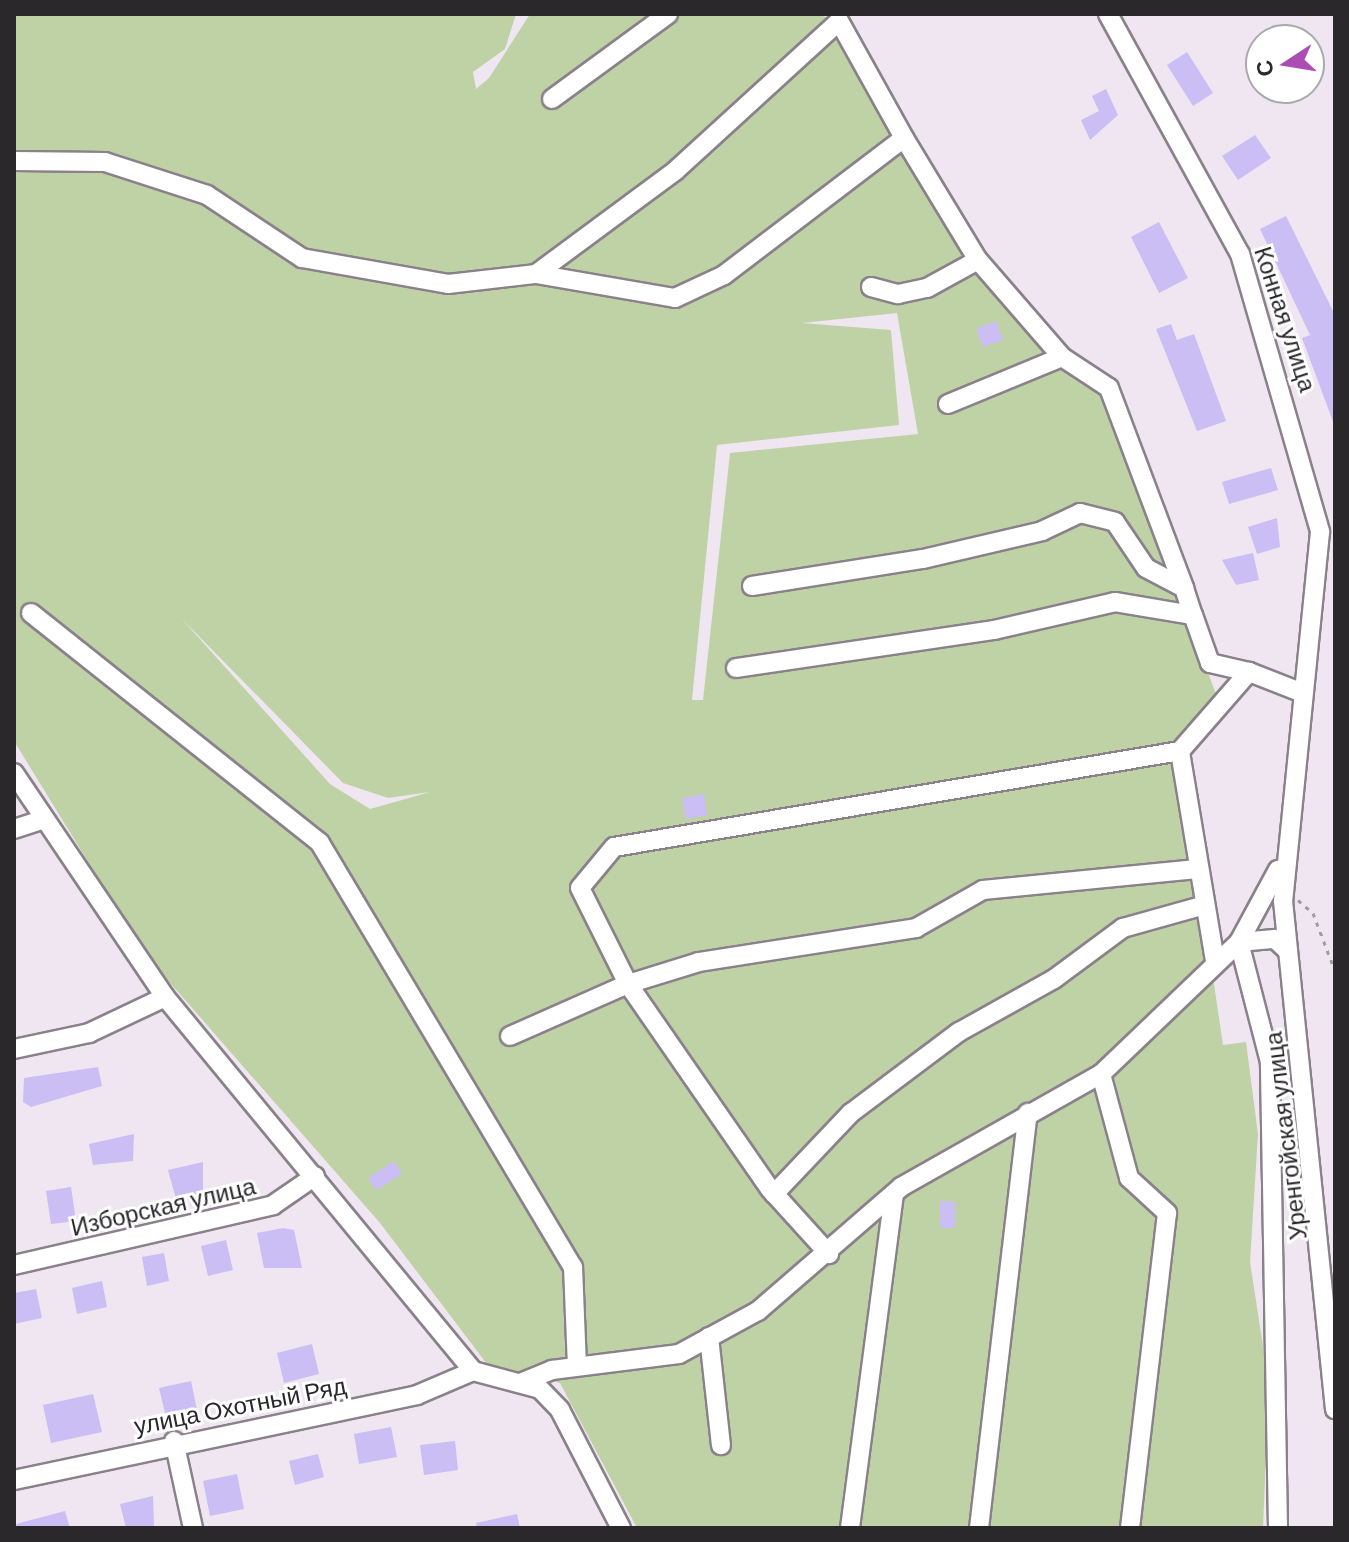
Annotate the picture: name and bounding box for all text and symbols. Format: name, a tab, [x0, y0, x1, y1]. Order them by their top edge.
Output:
north arrow	[1245, 24, 1325, 104]
text: С	[1249, 58, 1278, 79]
street label: Конная улица	[1249, 243, 1323, 395]
street label: Уренгойская улица	[1258, 1030, 1312, 1242]
street label: Изборская улица	[68, 1171, 258, 1241]
street label: улица Охотный Ряд	[131, 1370, 349, 1440]

